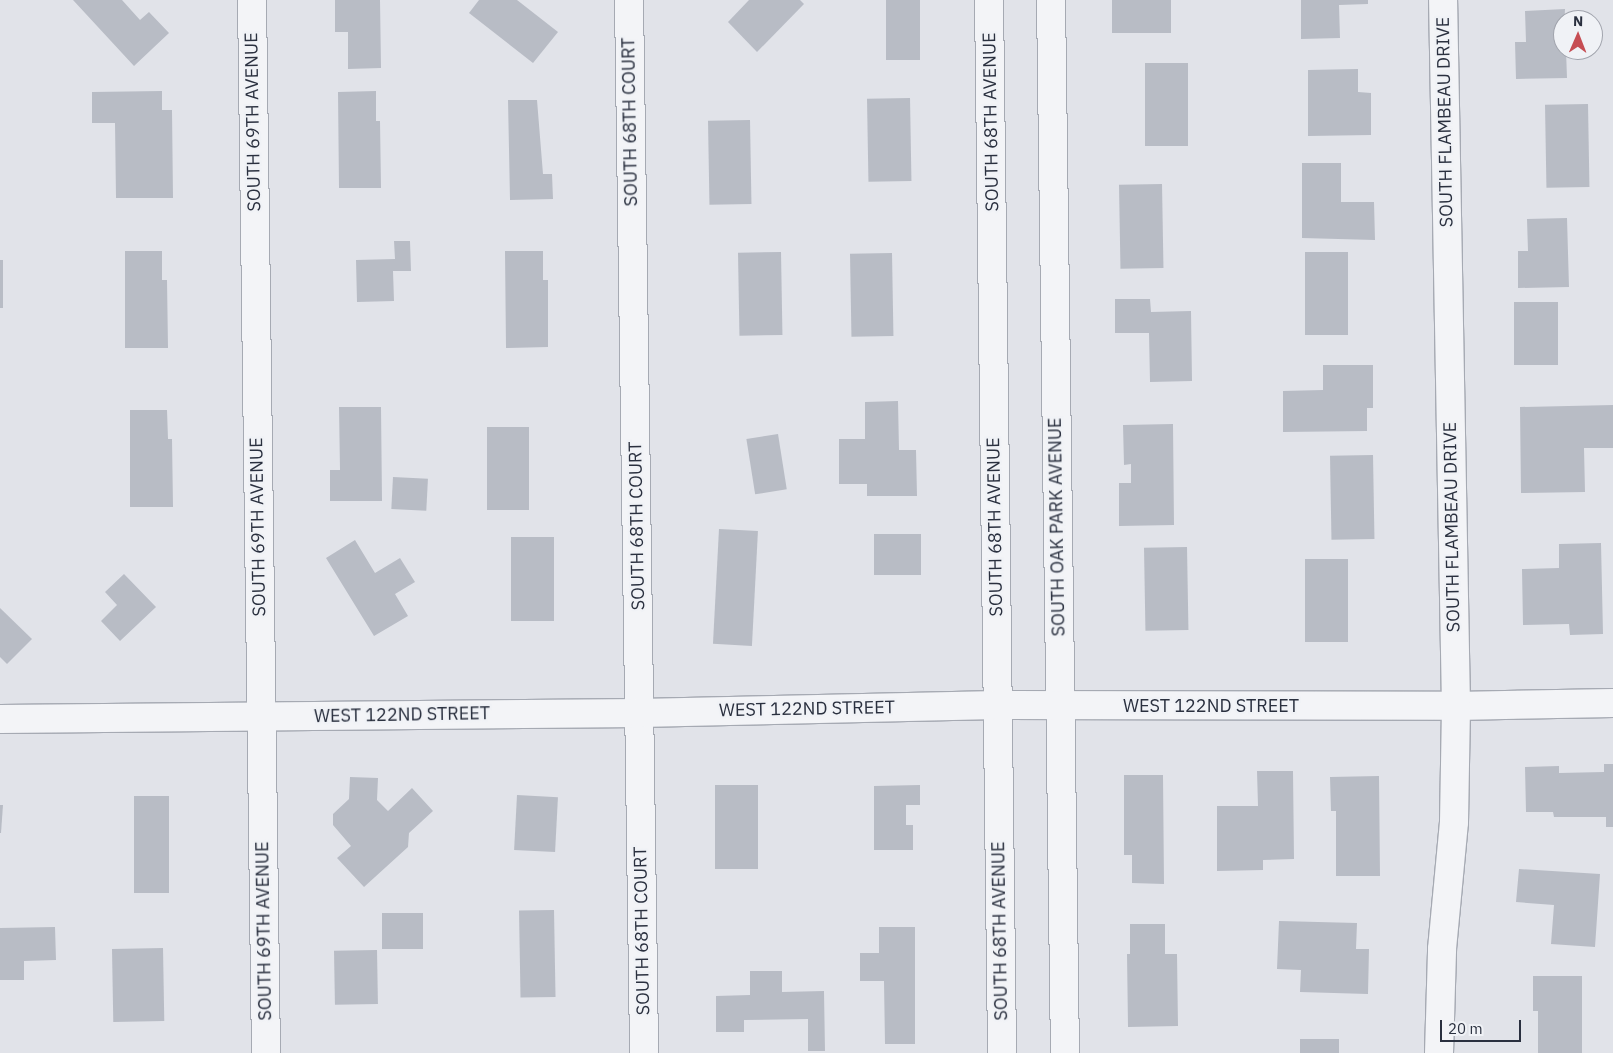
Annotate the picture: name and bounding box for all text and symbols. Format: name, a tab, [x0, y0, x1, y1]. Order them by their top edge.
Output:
north arrow	[1553, 10, 1603, 60]
text: N	[1573, 12, 1583, 30]
street label: SOUTH FLAMBEAU DRIVE	[1432, 17, 1458, 227]
street label: SOUTH 69TH AVENUE	[241, 32, 265, 212]
street label: SOUTH 68TH AVENUE	[979, 32, 1003, 212]
street label: SOUTH 68TH COURT	[618, 37, 642, 207]
street label: SOUTH OAK PARK AVENUE	[1044, 417, 1070, 637]
street label: SOUTH FLAMBEAU DRIVE	[1439, 422, 1465, 632]
street label: SOUTH 69TH AVENUE	[246, 437, 270, 617]
street label: SOUTH 68TH AVENUE	[983, 437, 1007, 617]
street label: SOUTH 68TH COURT	[625, 441, 649, 611]
street label: WEST 122ND STREET	[1123, 695, 1299, 717]
street label: WEST 122ND STREET	[719, 697, 895, 721]
street label: WEST 122ND STREET	[314, 703, 490, 727]
street label: SOUTH 69TH AVENUE	[252, 841, 276, 1021]
street label: SOUTH 68TH AVENUE	[988, 841, 1012, 1021]
street label: SOUTH 68TH COURT	[630, 846, 654, 1016]
scale bar	[1443, 1010, 1524, 1042]
text: 20 m	[1448, 1019, 1483, 1038]

